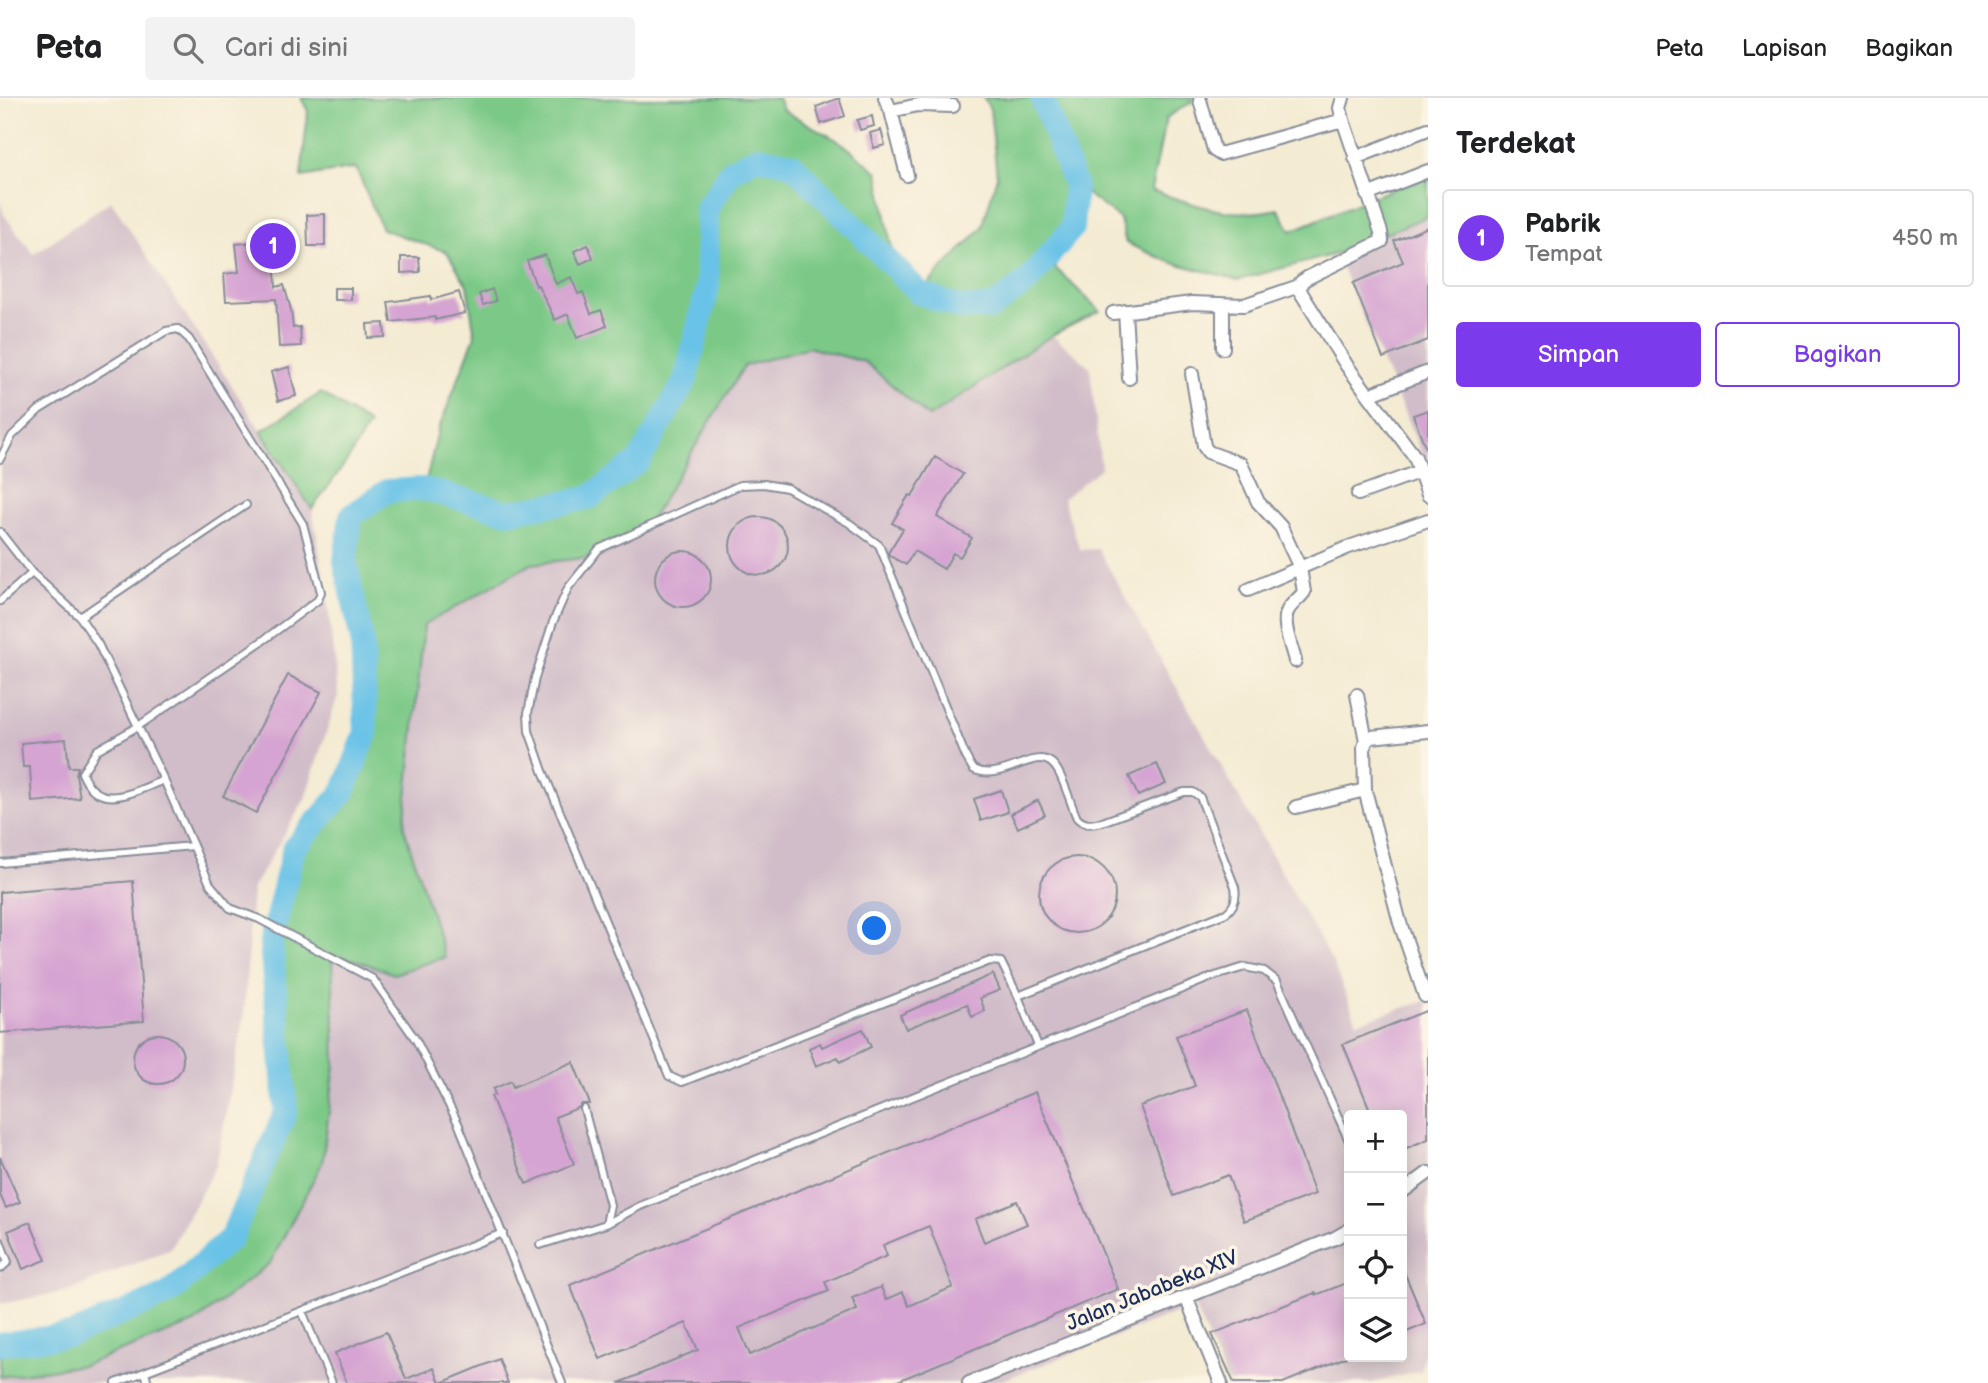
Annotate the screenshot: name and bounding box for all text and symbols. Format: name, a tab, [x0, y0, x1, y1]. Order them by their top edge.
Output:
search box	[145, 17, 635, 80]
text: Peta	[35, 28, 103, 68]
icon: search	[169, 29, 207, 67]
text: Cari di sini	[225, 33, 348, 64]
text: Peta	[1655, 34, 1704, 63]
text: Lapisan	[1742, 34, 1827, 63]
text: Bagikan	[1865, 34, 1953, 63]
text: Terdekat	[1456, 126, 1575, 162]
text: Pabrik	[1525, 209, 1601, 240]
pin: 1	[250, 220, 296, 272]
text: 1	[1476, 224, 1486, 252]
text: 450 m	[1892, 224, 1958, 252]
text: Tempat	[1525, 240, 1603, 268]
button: Simpan	[1456, 322, 1701, 387]
button: Bagikan	[1715, 322, 1960, 387]
your location	[857, 911, 891, 945]
map controls	[1344, 1110, 1407, 1362]
button: +	[1344, 1110, 1407, 1173]
button: −	[1344, 1173, 1407, 1236]
button: locate	[1344, 1236, 1407, 1299]
street label: Jalan Jababeka XIV	[1063, 1245, 1242, 1336]
button: layers	[1344, 1299, 1407, 1362]

